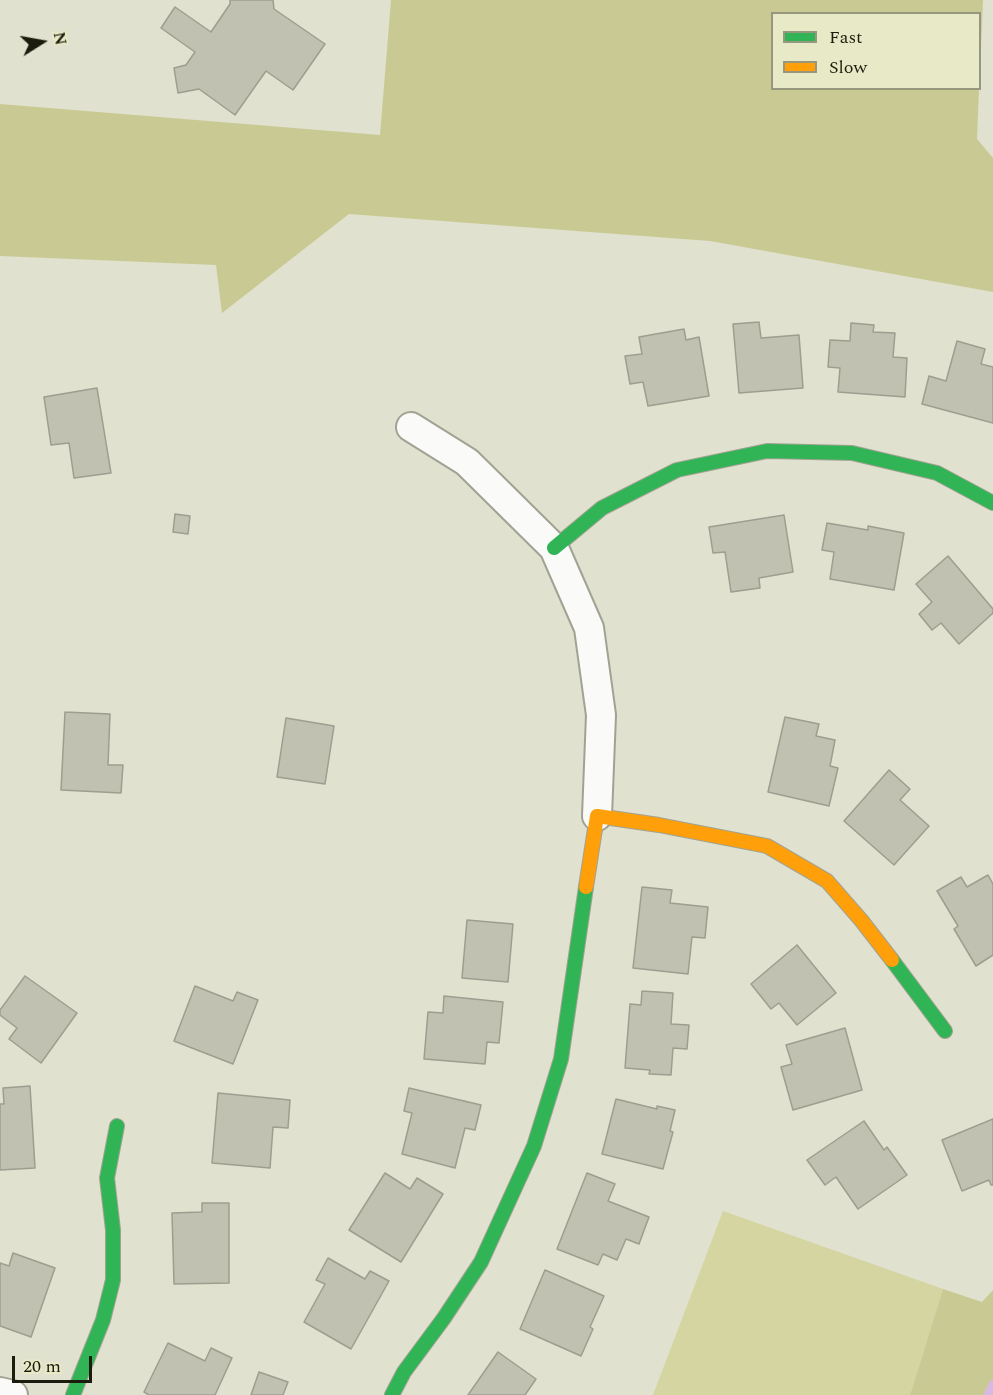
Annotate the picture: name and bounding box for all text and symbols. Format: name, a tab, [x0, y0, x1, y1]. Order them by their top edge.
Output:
north arrow	[12, 12, 72, 72]
legend	[771, 12, 981, 90]
text: Fast	[829, 24, 862, 51]
text: N	[47, 30, 73, 47]
text: Slow	[829, 54, 867, 81]
scale bar	[15, 1344, 94, 1382]
text: 20 m	[23, 1353, 61, 1380]

